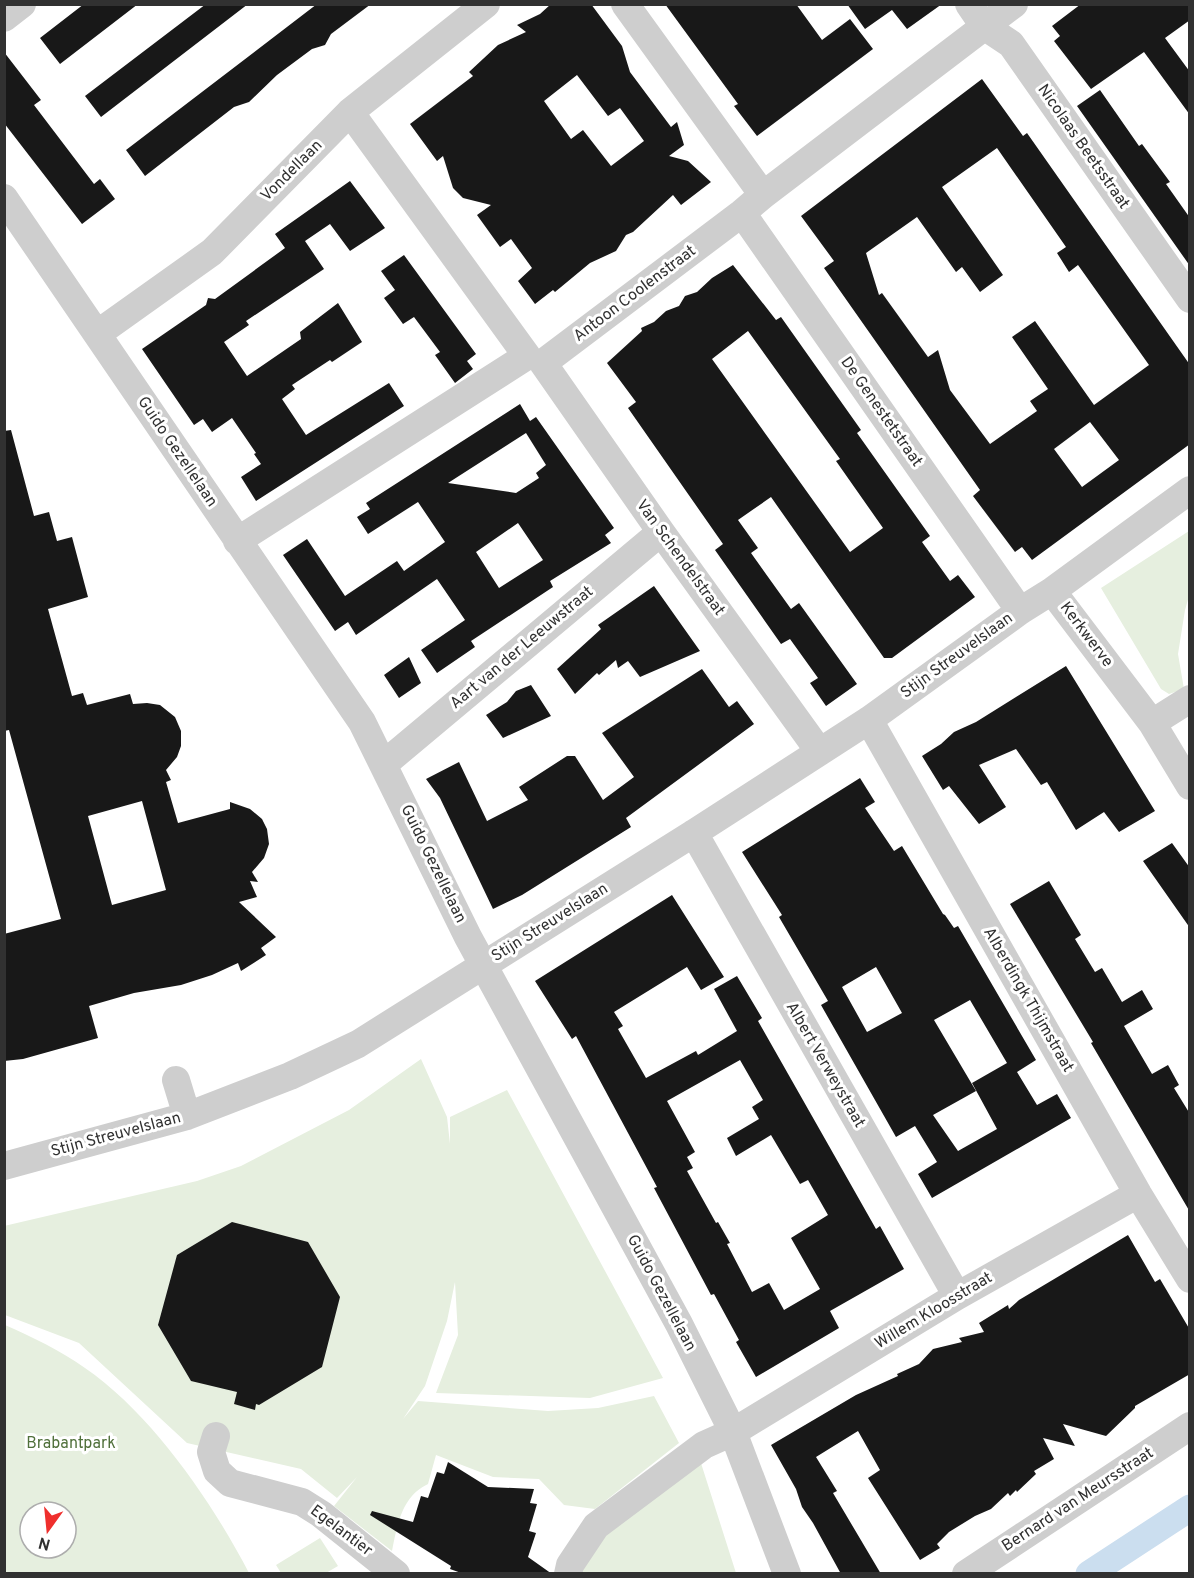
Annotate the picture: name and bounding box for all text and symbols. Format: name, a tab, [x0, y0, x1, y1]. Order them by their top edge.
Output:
street label: Nicolaas Beetsstraat	[1032, 81, 1134, 213]
street label: Vondellaan	[257, 136, 327, 206]
street label: Antoon Coolenstraat	[570, 241, 700, 347]
street label: De Genestetstraat	[836, 353, 926, 471]
street label: Guido Gezellelaan	[133, 393, 221, 511]
street label: Van Schendelstraat	[631, 496, 729, 620]
street label: Aart van der Leeuwstraat	[446, 582, 598, 714]
street label: Kerkwerve	[1055, 598, 1117, 672]
street label: Stijn Streuvelslaan	[897, 609, 1017, 703]
street label: Guido Gezellelaan	[396, 802, 470, 926]
street label: Stijn Streuvelslaan	[488, 879, 612, 967]
street label: Alberdingk Thijmstraat	[978, 924, 1078, 1076]
street label: Albert Verweystraat	[781, 999, 869, 1131]
street label: Stijn Streuvelslaan	[49, 1108, 183, 1162]
street label: Guido Gezellelaan	[622, 1231, 700, 1355]
street label: Willem Kloosstraat	[872, 1268, 996, 1354]
park label: Brabantpark	[26, 1434, 116, 1454]
street label: Bernard van Meursstraat	[998, 1444, 1158, 1556]
north arrow	[18, 1500, 78, 1560]
street label: Egelantier	[306, 1501, 376, 1561]
text: N	[36, 1531, 53, 1554]

